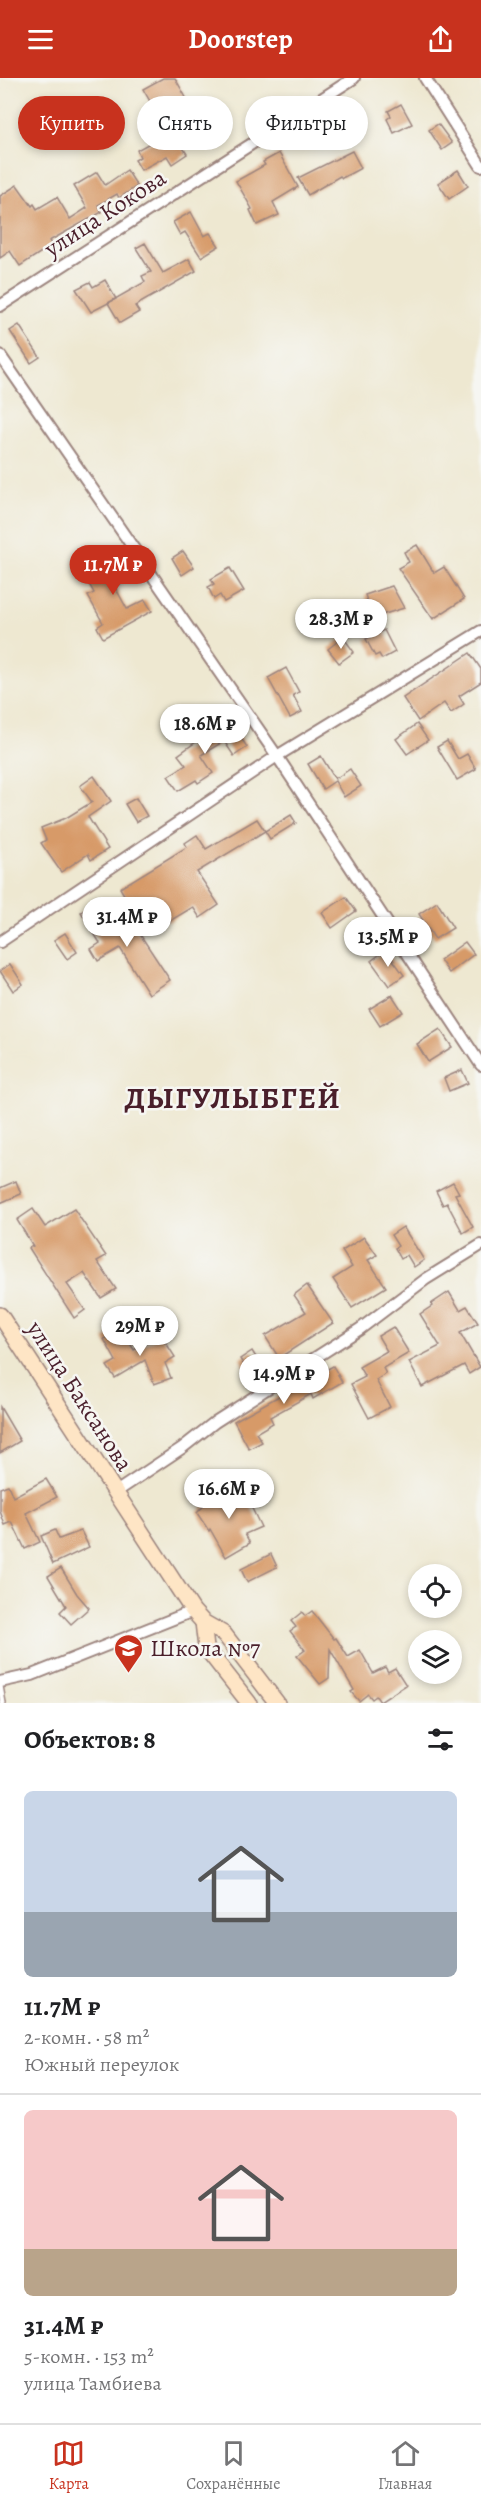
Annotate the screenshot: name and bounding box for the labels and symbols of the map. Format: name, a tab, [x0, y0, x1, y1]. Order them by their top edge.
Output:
street label: улица Кокова	[37, 162, 172, 265]
pin: 11.7M ₽	[58, 545, 168, 596]
pin: 28.3M ₽	[286, 599, 396, 650]
pin: 18.6M ₽	[150, 704, 260, 755]
pin: 31.4M ₽	[72, 897, 182, 948]
pin: 13.5M ₽	[333, 917, 443, 968]
district label: ДЫГУЛЫБГЕЙ	[125, 1078, 341, 1118]
pin: 29M ₽	[98, 1306, 182, 1357]
street label: улица Баксанова	[19, 1314, 141, 1477]
pin: 14.9M ₽	[229, 1354, 339, 1405]
pin: 16.6M ₽	[174, 1469, 284, 1520]
school or university icon: Школа №7	[113, 1632, 145, 1674]
place label: Школа №7	[150, 1632, 261, 1664]

